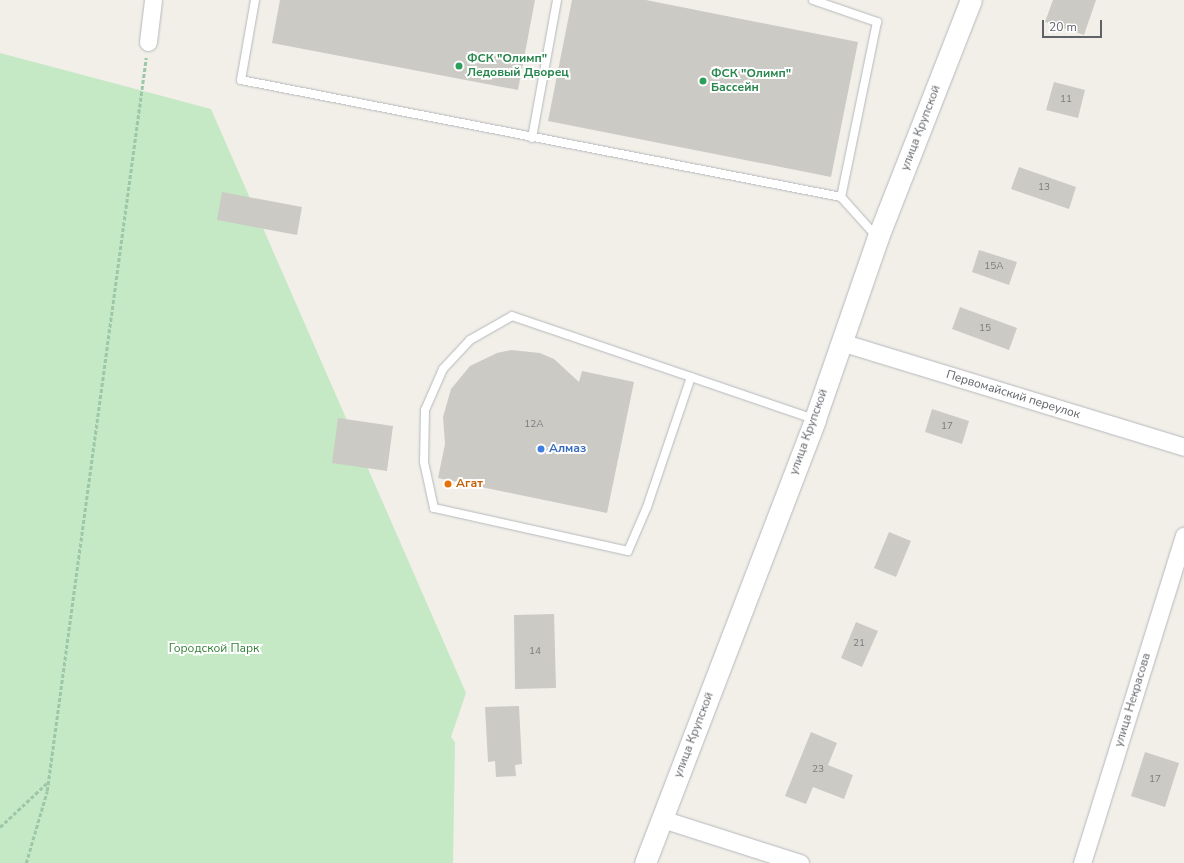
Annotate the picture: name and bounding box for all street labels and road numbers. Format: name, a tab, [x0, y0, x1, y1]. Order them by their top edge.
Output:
street label: улица Крупской	[898, 83, 944, 173]
street label: Первомайский переулок	[944, 368, 1082, 422]
street label: улица Крупской	[787, 387, 831, 477]
street label: улица Некрасова	[1112, 651, 1154, 749]
street label: улица Крупской	[671, 690, 717, 780]

